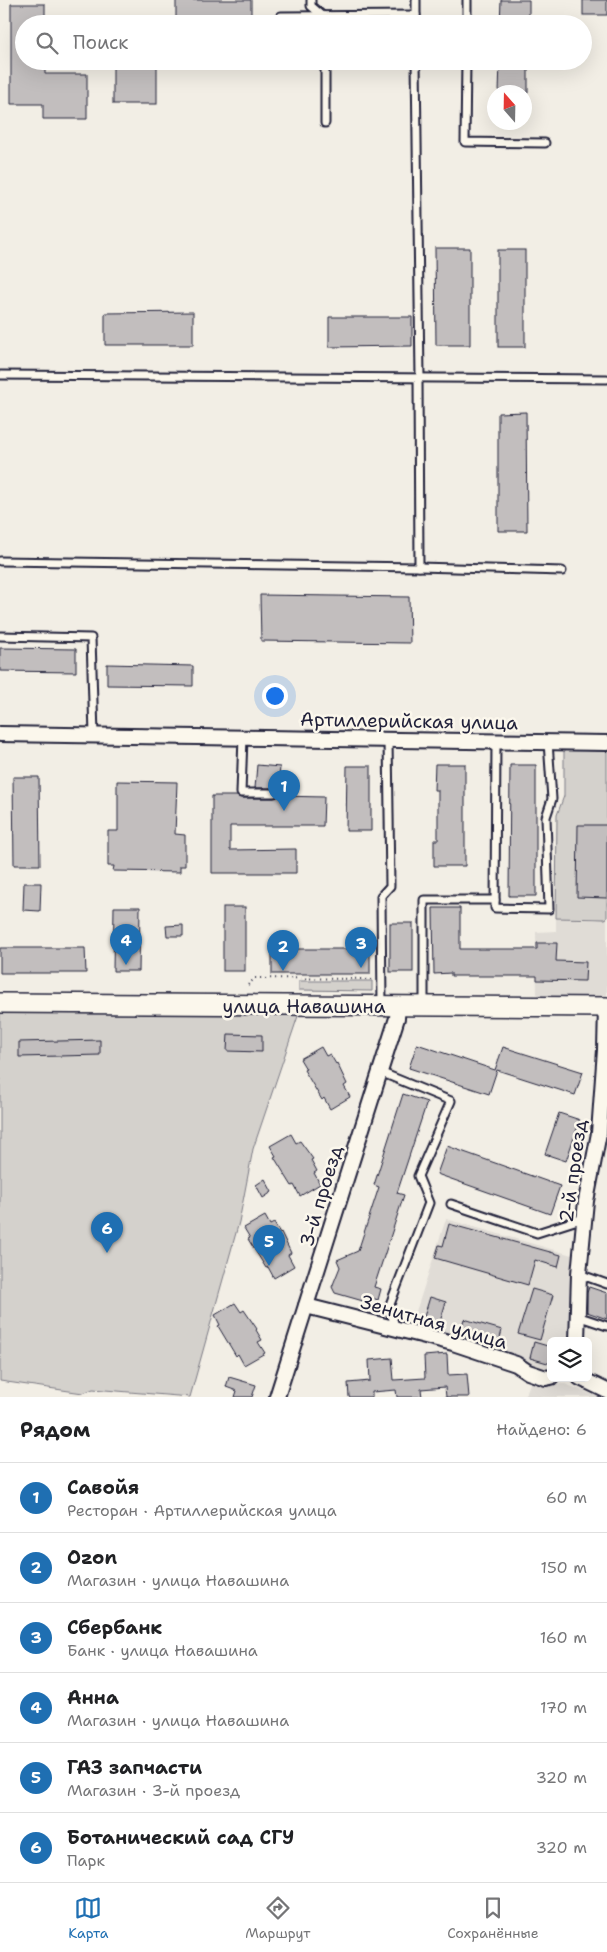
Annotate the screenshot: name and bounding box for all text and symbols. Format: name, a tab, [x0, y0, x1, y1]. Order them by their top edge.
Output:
search box	[15, 15, 592, 70]
icon: search	[33, 29, 61, 57]
text: Поиск	[73, 30, 128, 55]
north arrow	[487, 85, 532, 130]
your location	[262, 683, 288, 709]
street label: Артиллерийская улица	[300, 707, 518, 735]
pin: 1	[268, 770, 300, 811]
pin: 4	[110, 924, 142, 965]
pin: 3	[345, 927, 377, 968]
pin: 2	[267, 930, 299, 971]
street label: улица Навашина	[222, 994, 386, 1019]
street label: 2-й проезд	[553, 1118, 593, 1224]
street label: 3-й проезд	[294, 1142, 348, 1250]
pin: 6	[91, 1212, 123, 1253]
pin: 5	[253, 1225, 285, 1266]
street label: Зенитная улица	[358, 1289, 510, 1355]
map controls	[547, 1337, 592, 1382]
button: layers	[547, 1337, 592, 1382]
text: Рядом	[20, 1416, 90, 1444]
text: Найдено: 6	[496, 1419, 587, 1440]
text: Савойя	[67, 1475, 139, 1500]
text: 1	[32, 1487, 40, 1508]
text: 60 m	[546, 1487, 587, 1508]
text: Ресторан · Артиллерийская улица	[67, 1500, 337, 1521]
text: Ozon	[67, 1545, 117, 1570]
text: 2	[30, 1557, 42, 1578]
text: 150 m	[540, 1557, 587, 1578]
text: Магазин · улица Навашина	[67, 1570, 289, 1591]
text: Сбербанк	[67, 1615, 162, 1640]
text: 3	[30, 1627, 42, 1648]
text: 160 m	[540, 1627, 587, 1648]
text: Банк · улица Навашина	[67, 1640, 258, 1661]
text: Анна	[67, 1685, 119, 1710]
text: 4	[30, 1697, 42, 1718]
text: 170 m	[540, 1697, 587, 1718]
text: Магазин · улица Навашина	[67, 1710, 289, 1731]
text: ГАЗ запчасти	[67, 1755, 202, 1780]
text: 5	[31, 1767, 41, 1788]
text: 320 m	[536, 1767, 587, 1788]
text: Магазин · 3-й проезд	[67, 1780, 240, 1801]
text: Ботанический сад СГУ	[67, 1825, 294, 1850]
text: 6	[30, 1837, 42, 1858]
text: 320 m	[536, 1837, 587, 1858]
text: Парк	[67, 1850, 105, 1871]
tab: Карта	[68, 1894, 108, 1942]
tab: Маршрут	[245, 1894, 310, 1942]
tab: Сохранённые	[447, 1894, 539, 1942]

